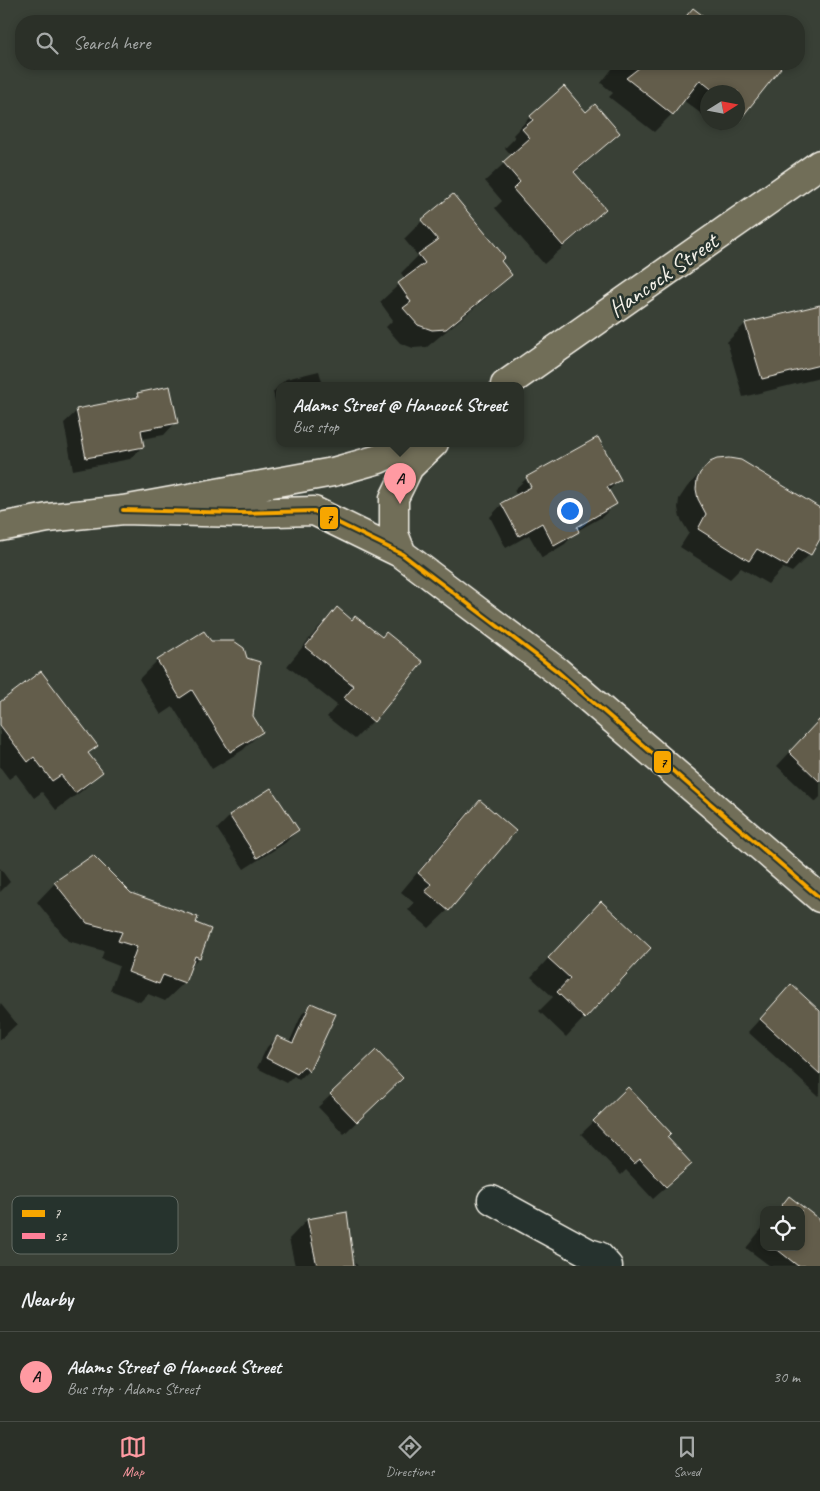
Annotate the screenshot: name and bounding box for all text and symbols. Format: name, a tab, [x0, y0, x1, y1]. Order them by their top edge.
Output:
search box	[15, 15, 805, 70]
icon: search	[33, 29, 61, 57]
text: Search here	[73, 31, 150, 55]
north arrow	[700, 85, 745, 130]
street label: Hancock Street	[602, 225, 725, 324]
popup	[276, 382, 524, 447]
text: Adams Street @ Hancock Street	[293, 393, 507, 417]
text: Bus stop	[293, 417, 339, 437]
pin: A	[384, 463, 416, 504]
your location	[557, 498, 583, 524]
line badge: 7	[319, 506, 339, 530]
text: 7	[326, 510, 334, 527]
line badge: 7	[653, 750, 672, 774]
text: 7	[660, 754, 668, 771]
legend	[12, 1196, 178, 1254]
text: 7	[54, 1205, 61, 1222]
map controls	[760, 1206, 805, 1251]
button: locate	[760, 1206, 805, 1251]
text: 52	[54, 1228, 68, 1245]
text: Nearby	[20, 1286, 73, 1312]
text: Adams Street @ Hancock Street	[67, 1355, 281, 1379]
text: A	[32, 1367, 40, 1387]
text: 30 m	[773, 1367, 800, 1387]
text: Bus stop · Adams Street	[67, 1379, 199, 1399]
tab: Map	[119, 1433, 147, 1480]
tab: Directions	[386, 1433, 434, 1480]
tab: Saved	[673, 1433, 701, 1480]

